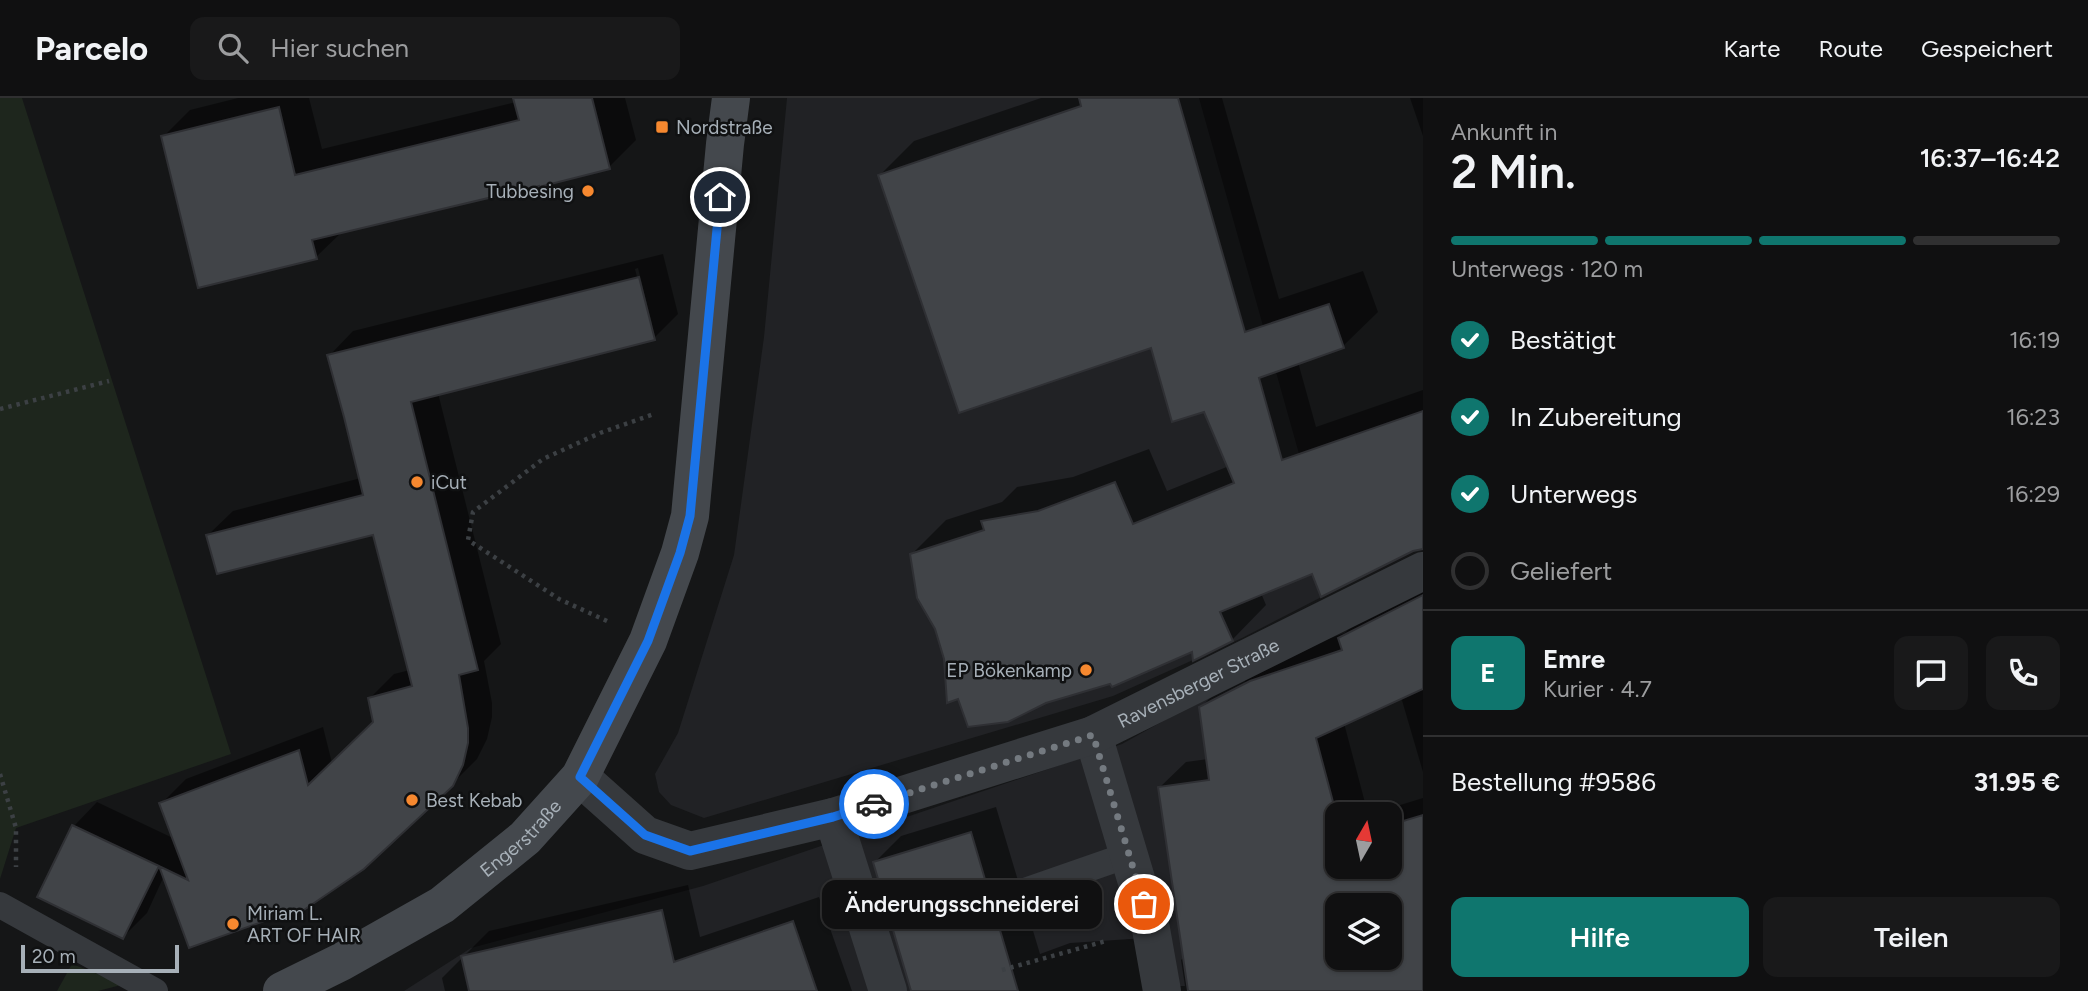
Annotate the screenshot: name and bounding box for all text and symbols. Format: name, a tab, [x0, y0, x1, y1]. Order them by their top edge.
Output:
search box	[190, 17, 680, 80]
text: Parcelo	[35, 29, 148, 68]
icon: search	[214, 29, 252, 67]
text: Hier suchen	[270, 32, 409, 64]
text: Karte	[1724, 34, 1780, 63]
text: Route	[1818, 34, 1883, 63]
text: Gespeichert	[1921, 34, 2053, 63]
place label: Nordstraße	[676, 116, 773, 139]
text: Ankunft in	[1451, 118, 1557, 146]
marker: Nordstraße	[654, 119, 670, 135]
text: 16:37–16:42	[1920, 142, 2060, 174]
text: 2 Min.	[1451, 144, 1576, 200]
pin	[690, 167, 750, 227]
icon: home	[701, 178, 739, 216]
place label: Tubbesing	[486, 180, 574, 203]
marker: Tubbesing	[580, 183, 596, 199]
text: Unterwegs · 120 m	[1451, 255, 1643, 283]
icon: check	[1451, 321, 1489, 359]
text: Bestätigt	[1510, 324, 1616, 356]
text: 16:19	[2009, 326, 2060, 354]
icon: check	[1451, 398, 1489, 436]
text: In Zubereitung	[1510, 401, 1682, 433]
text: 16:23	[2006, 403, 2060, 431]
place label: iCut	[431, 471, 467, 494]
marker: iCut	[409, 474, 425, 490]
icon: check	[1451, 475, 1489, 513]
text: Unterwegs	[1510, 478, 1637, 510]
text: 16:29	[2006, 480, 2060, 508]
text: Geliefert	[1510, 555, 1612, 587]
street label: Ravensberger Straße	[1114, 633, 1283, 733]
button: chat	[1894, 636, 1968, 710]
button: phone	[1986, 636, 2060, 710]
text: Emre	[1543, 643, 1605, 675]
text: E	[1480, 657, 1496, 689]
place label: EP Bökenkamp	[946, 659, 1072, 682]
marker: EP Bökenkamp	[1078, 662, 1094, 678]
text: Kurier · 4.7	[1543, 675, 1652, 703]
text: Bestellung #9586	[1451, 766, 1656, 798]
text: 31.95 €	[1974, 766, 2060, 798]
courier	[839, 769, 909, 839]
icon: car	[855, 785, 893, 823]
place label: Best Kebab	[426, 789, 522, 812]
marker: Best Kebab	[404, 792, 420, 808]
street label: Engerstraße	[475, 795, 566, 881]
north arrow	[1325, 802, 1402, 878]
map controls	[1325, 802, 1402, 970]
pin	[1114, 874, 1174, 934]
callout: Änderungsschneiderei	[822, 880, 1102, 928]
icon: bag	[1125, 885, 1163, 923]
text: Änderungsschneiderei	[845, 890, 1079, 918]
button: layers	[1325, 893, 1402, 970]
button: Hilfe	[1451, 897, 1749, 977]
button: Teilen	[1763, 897, 2060, 977]
place label: Miriam L. ART OF HAIR	[247, 902, 361, 947]
marker: Miriam L. ART OF HAIR	[225, 916, 241, 932]
scale bar	[21, 942, 178, 974]
text: 20 m	[32, 945, 76, 968]

